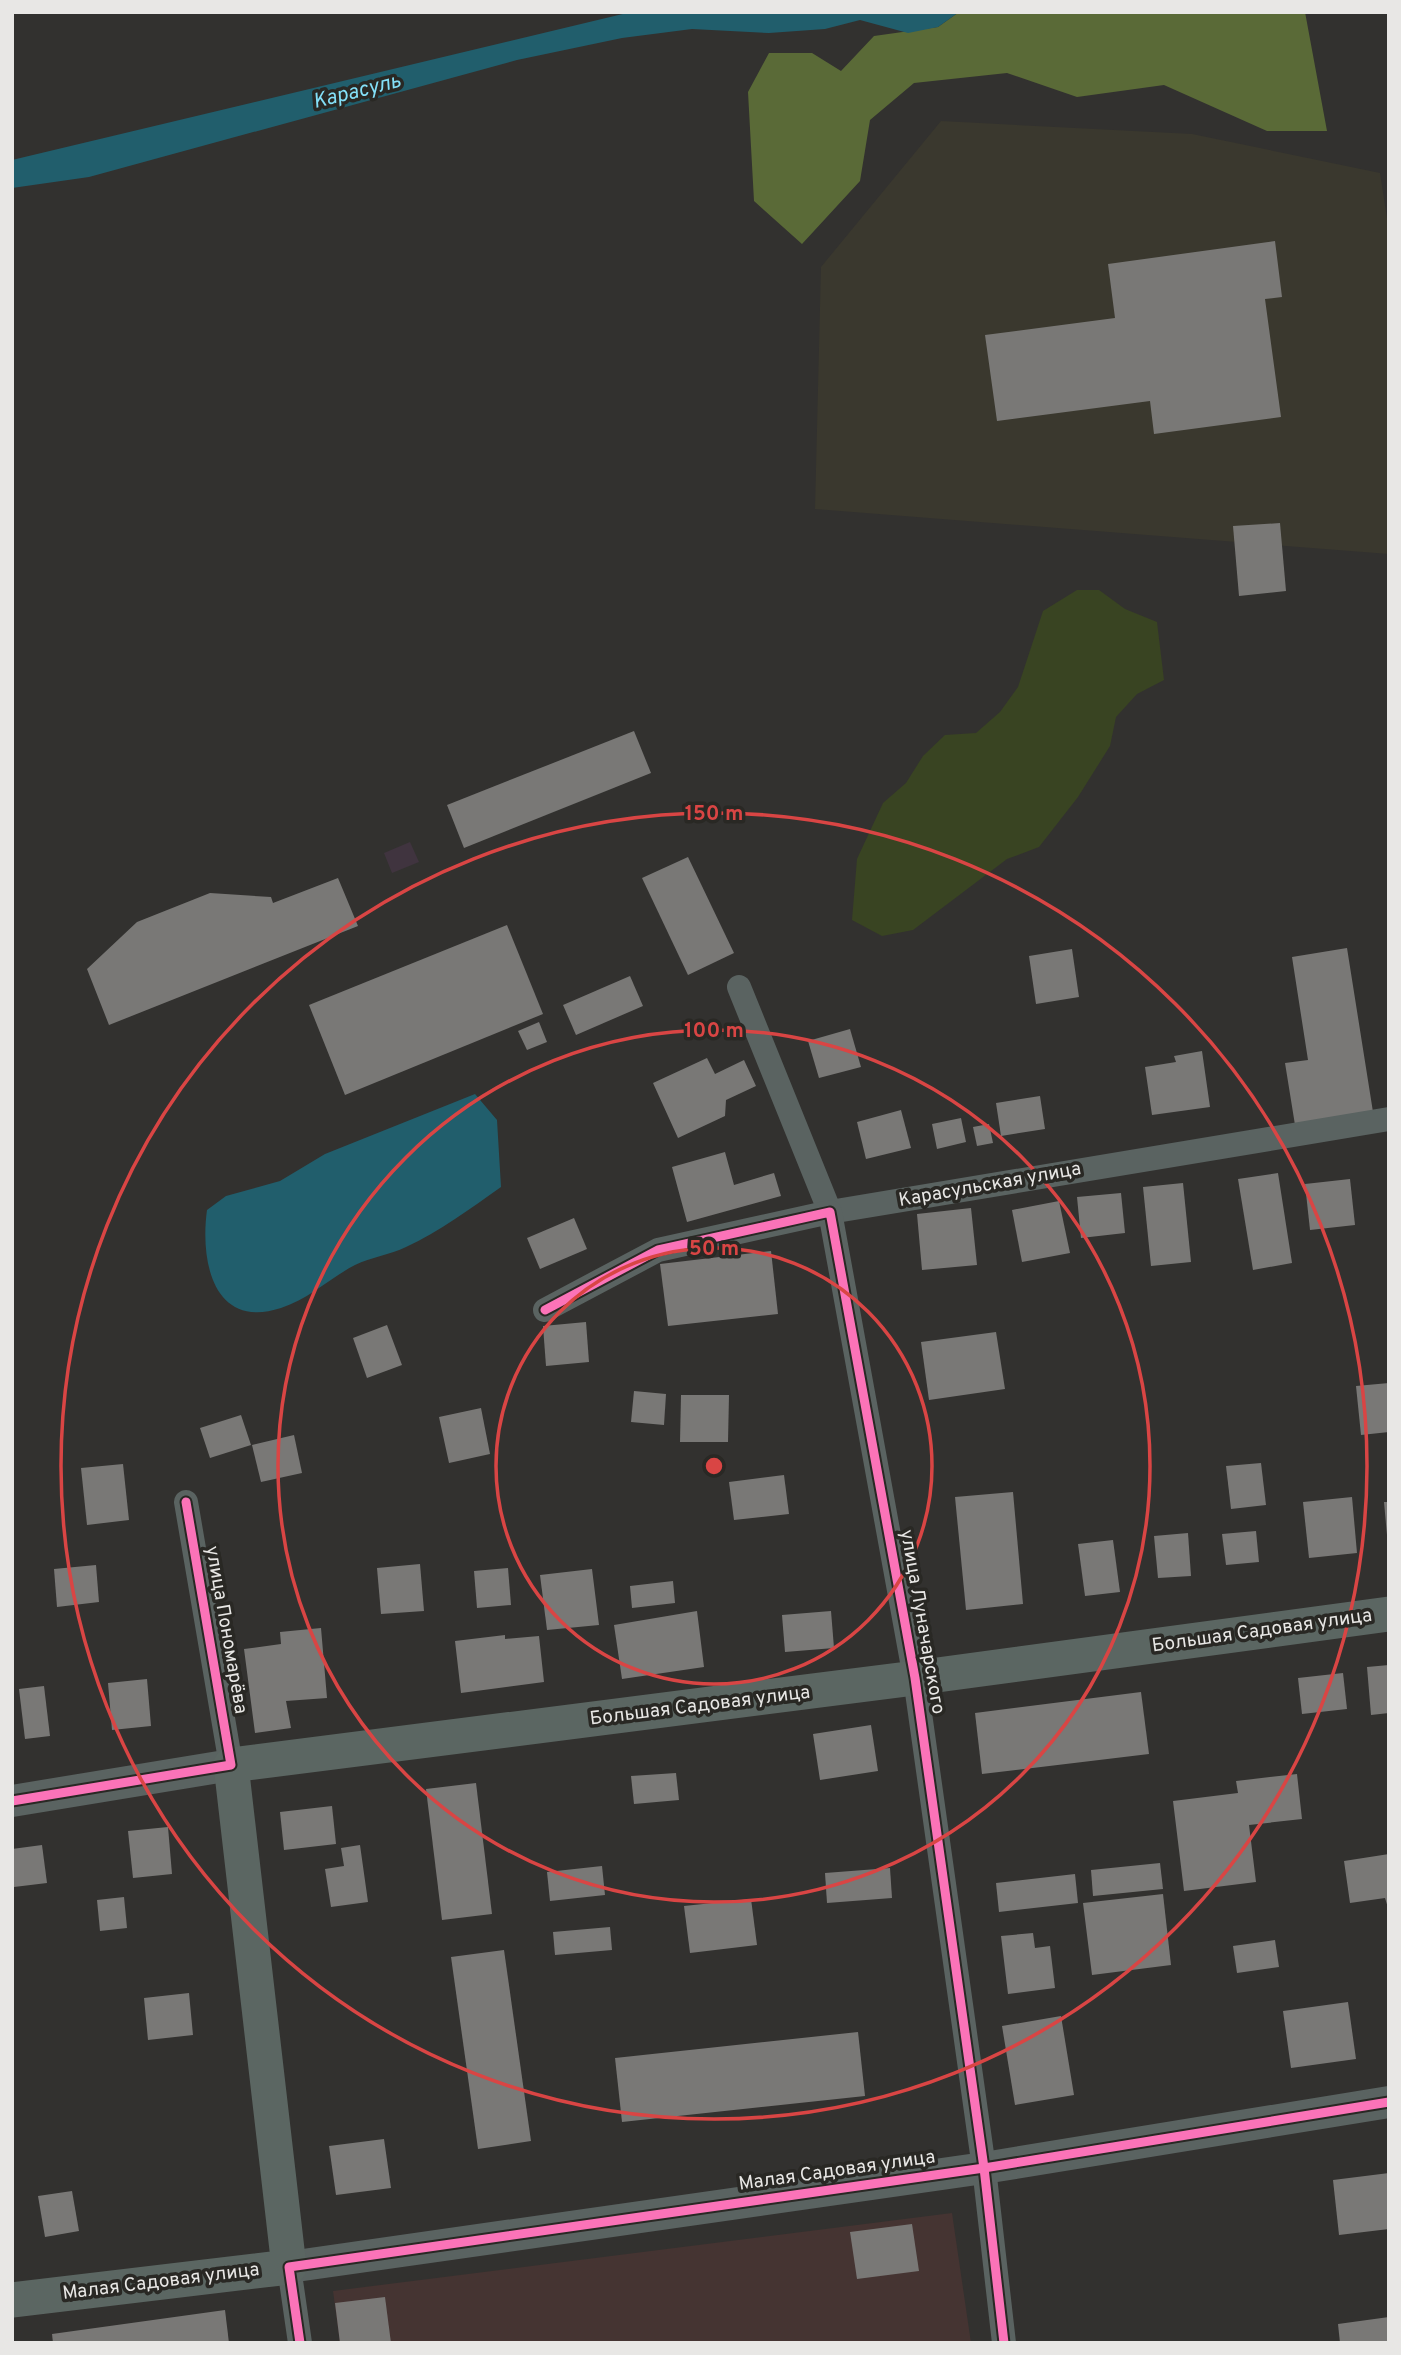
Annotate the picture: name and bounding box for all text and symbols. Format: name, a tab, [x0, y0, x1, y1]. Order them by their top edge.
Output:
water label: Карасуль	[310, 68, 404, 116]
text: 150 m	[685, 801, 743, 828]
text: 100 m	[684, 1018, 744, 1045]
street label: Карасульская улица	[897, 1157, 1083, 1213]
text: 50 m	[689, 1236, 739, 1263]
centre of rings	[702, 1454, 726, 1478]
street label: улица Луначарского	[894, 1528, 950, 1716]
street label: улица Пономарёва	[199, 1544, 253, 1716]
street label: Большая Садовая улица	[1150, 1604, 1374, 1658]
street label: Большая Садовая улица	[588, 1681, 812, 1731]
street label: Малая Садовая улица	[737, 2145, 937, 2197]
street label: Малая Садовая улица	[61, 2258, 261, 2306]

